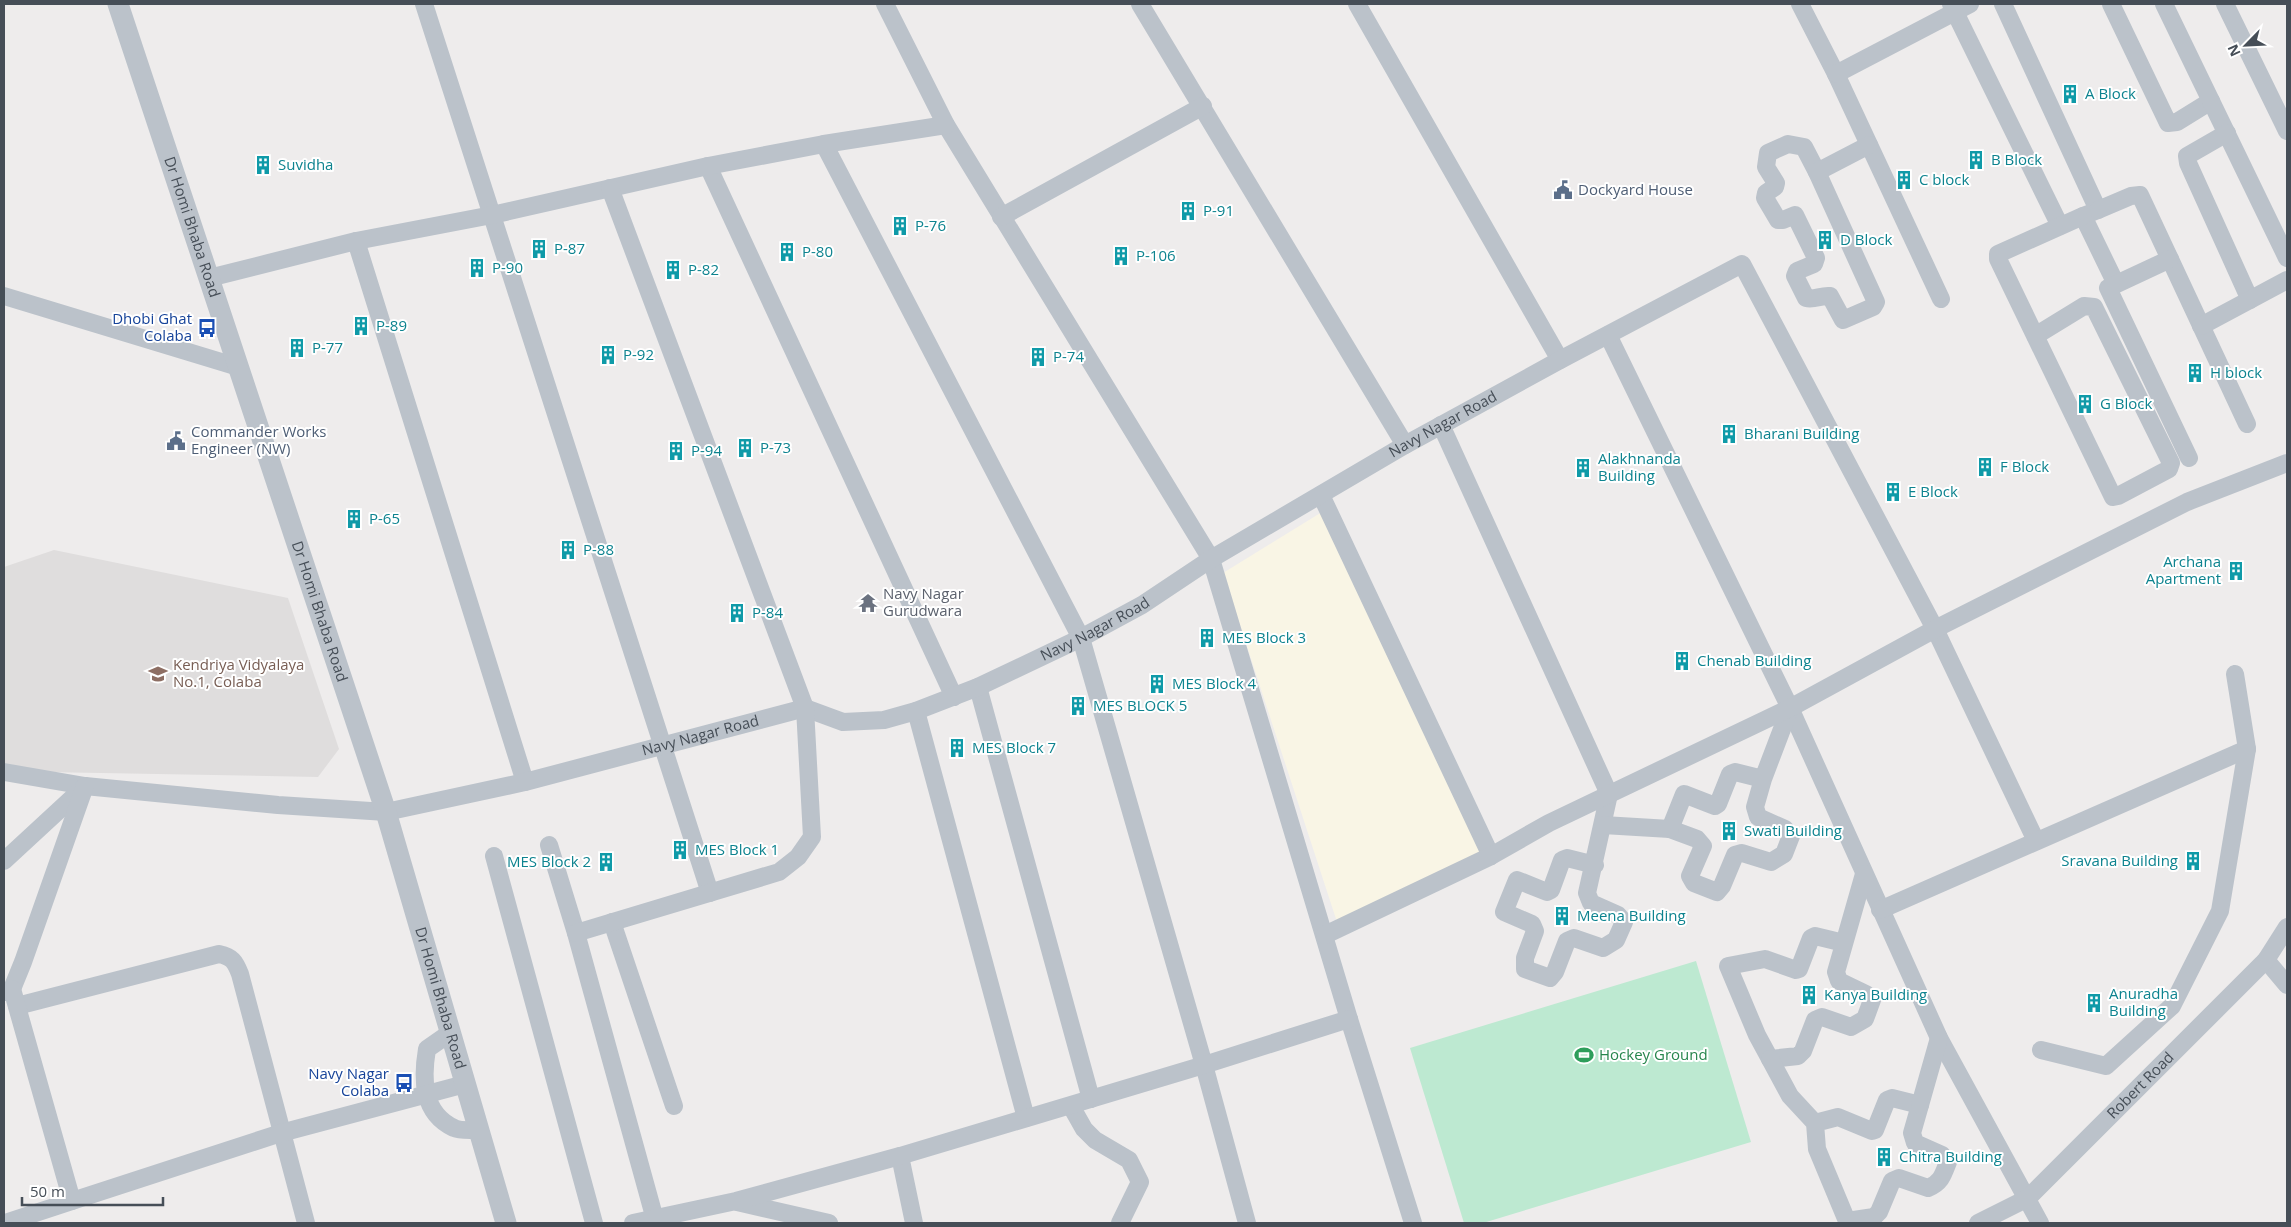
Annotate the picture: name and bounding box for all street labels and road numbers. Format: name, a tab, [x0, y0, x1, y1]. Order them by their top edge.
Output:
street label: Dr Homi Bhaba Road	[160, 154, 226, 300]
street label: Navy Nagar Road	[1385, 386, 1500, 461]
street label: Dr Homi Bhaba Road	[288, 538, 353, 684]
street label: Navy Nagar Road	[1037, 592, 1153, 665]
street label: Navy Nagar Road	[639, 710, 761, 760]
street label: Dr Homi Bhaba Road	[411, 924, 471, 1071]
street label: Robert Road	[2102, 1047, 2178, 1123]

